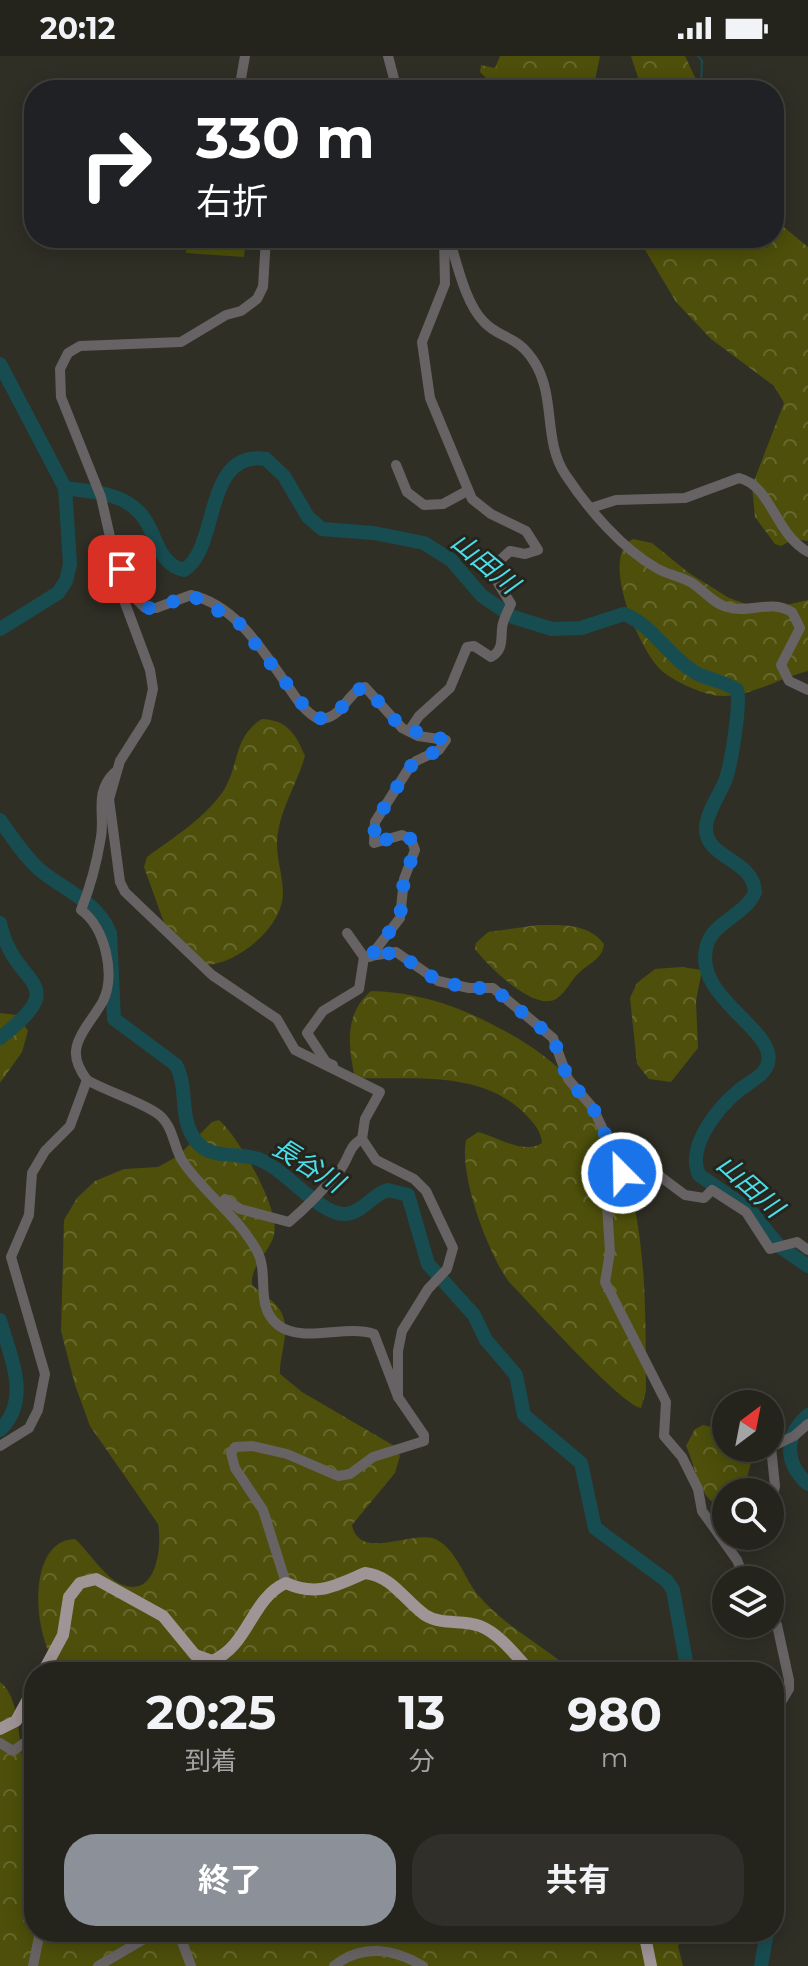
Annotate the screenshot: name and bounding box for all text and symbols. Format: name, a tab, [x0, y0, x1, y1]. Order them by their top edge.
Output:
text: 20:12	[40, 10, 115, 47]
text: 330 m	[196, 104, 375, 172]
icon: right	[64, 112, 168, 216]
text: 右折	[196, 179, 268, 223]
water label: 山田川	[445, 526, 527, 602]
pin	[88, 535, 156, 603]
icon: arrive	[100, 547, 144, 591]
water label: 長谷川	[266, 1131, 352, 1201]
position arrow	[580, 1131, 664, 1215]
water label: 山田川	[710, 1148, 792, 1226]
north arrow	[712, 1390, 784, 1462]
map controls	[712, 1390, 784, 1638]
button: search	[712, 1478, 784, 1550]
button: layers	[712, 1566, 784, 1638]
text: 20:25	[146, 1683, 276, 1741]
text: 13	[398, 1683, 445, 1741]
text: 980	[567, 1685, 662, 1743]
text: m	[601, 1742, 628, 1774]
text: 到着	[185, 1745, 237, 1777]
text: 分	[409, 1745, 435, 1777]
button: 終了	[64, 1834, 396, 1926]
button: 共有	[412, 1834, 744, 1926]

